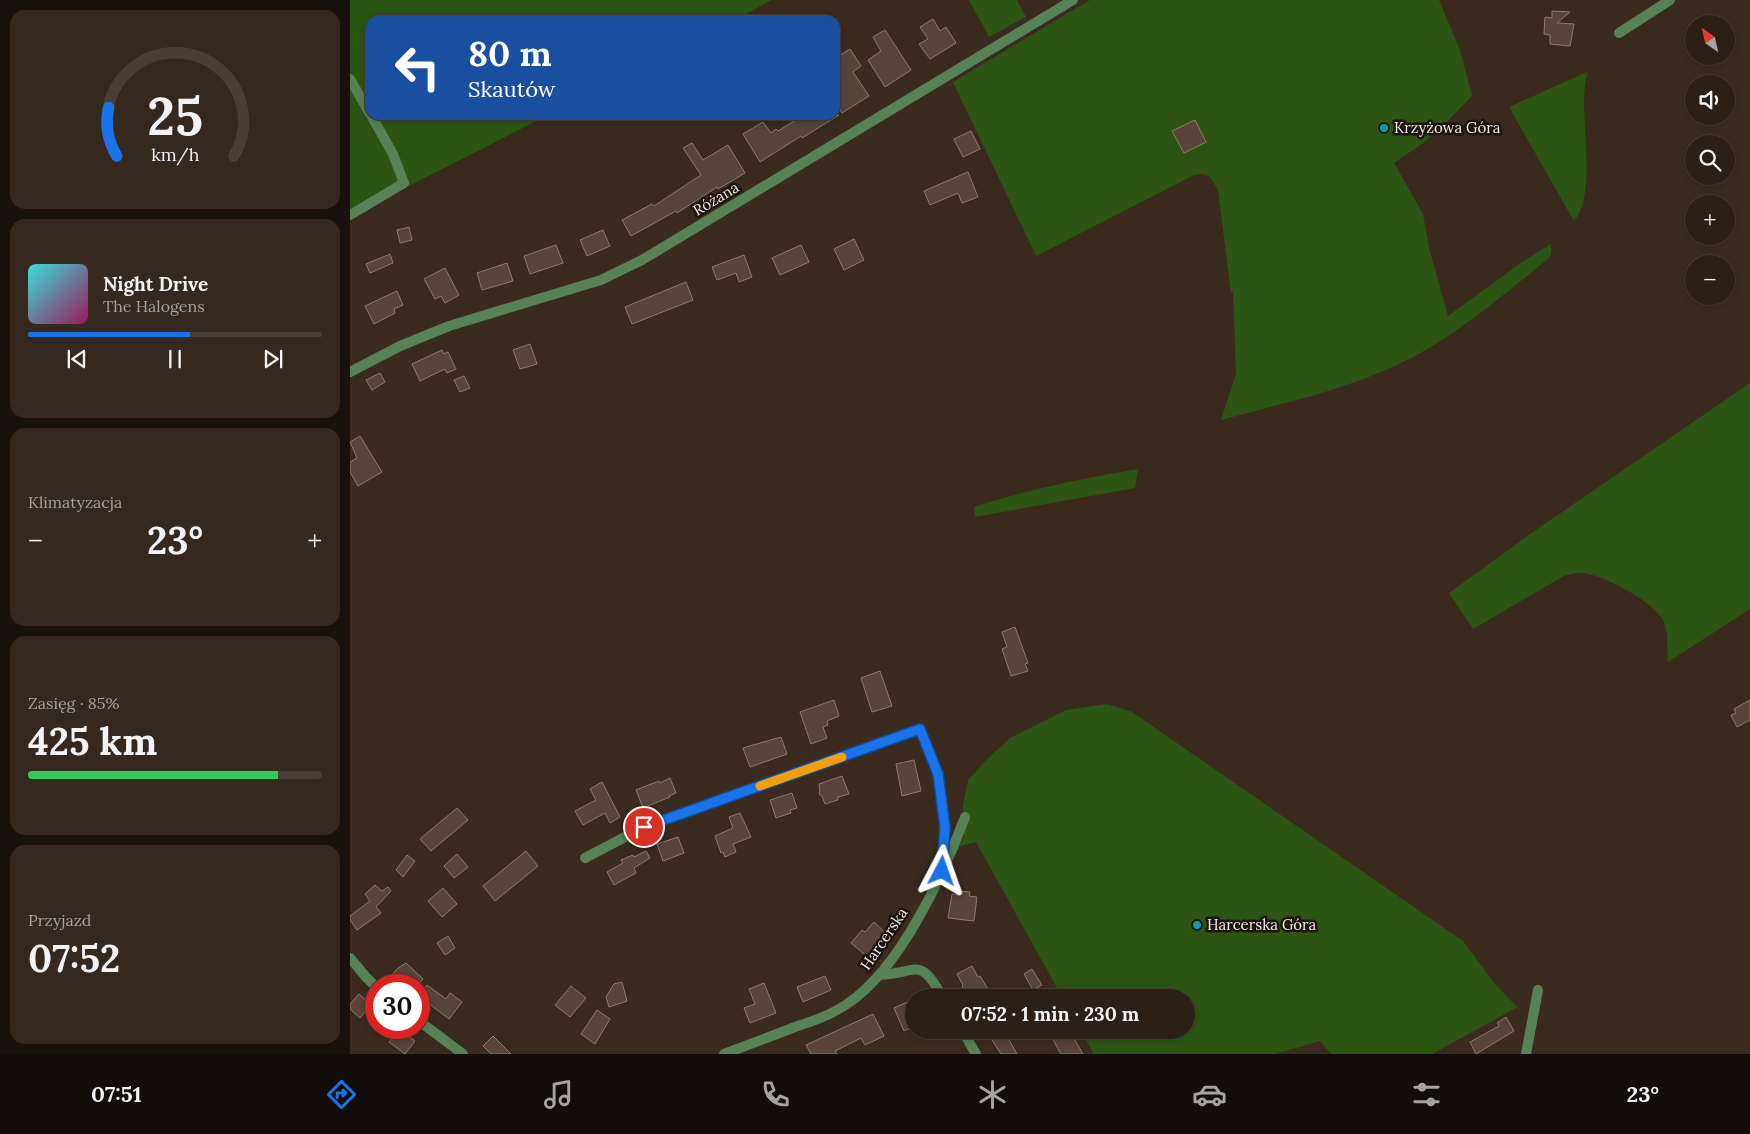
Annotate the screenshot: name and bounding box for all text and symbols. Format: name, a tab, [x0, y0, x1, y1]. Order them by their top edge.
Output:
north arrow	[1685, 15, 1735, 65]
map controls	[1685, 15, 1735, 305]
text: 80 m	[468, 31, 552, 76]
icon: left	[385, 35, 450, 100]
text: Skautów	[468, 75, 555, 103]
button: sound	[1685, 75, 1735, 125]
text: 25	[147, 83, 203, 149]
place label: Krzyżowa Góra	[1394, 118, 1501, 137]
marker: Krzyżowa Góra	[1378, 122, 1390, 134]
button: search	[1685, 135, 1735, 185]
text: km/h	[151, 143, 199, 166]
street label: Różana	[689, 177, 742, 220]
button: +	[1685, 195, 1735, 245]
button: −	[1685, 255, 1735, 305]
text: Night Drive	[103, 272, 208, 296]
text: The Halogens	[103, 296, 205, 316]
icon: previous	[63, 345, 91, 373]
icon: pause	[161, 345, 189, 373]
icon: next	[259, 345, 287, 373]
text: Klimatyzacja	[28, 492, 122, 512]
text: 23°	[147, 516, 203, 564]
text: −	[28, 523, 43, 559]
text: +	[307, 523, 322, 559]
text: Zasięg · 85%	[28, 693, 120, 713]
text: 425 km	[28, 717, 157, 765]
pin	[623, 806, 665, 848]
icon: arrive	[630, 813, 658, 841]
position arrow	[915, 844, 967, 896]
street label: Harcerska	[856, 904, 911, 973]
text: Przyjazd	[28, 910, 91, 930]
place label: Harcerska Góra	[1207, 915, 1317, 934]
marker: Harcerska Góra	[1191, 919, 1203, 931]
text: 07:52	[28, 934, 120, 982]
speed limit sign: 30	[365, 974, 430, 1039]
text: 07:52 · 1 min · 230 m	[961, 1002, 1139, 1026]
icon: directions	[324, 1077, 359, 1112]
icon: music	[541, 1077, 576, 1112]
icon: phone	[758, 1077, 793, 1112]
icon: climate	[975, 1077, 1010, 1112]
icon: car	[1192, 1077, 1227, 1112]
icon: filters	[1409, 1077, 1444, 1112]
text: 07:51	[91, 1080, 142, 1108]
text: 23°	[1626, 1080, 1659, 1108]

